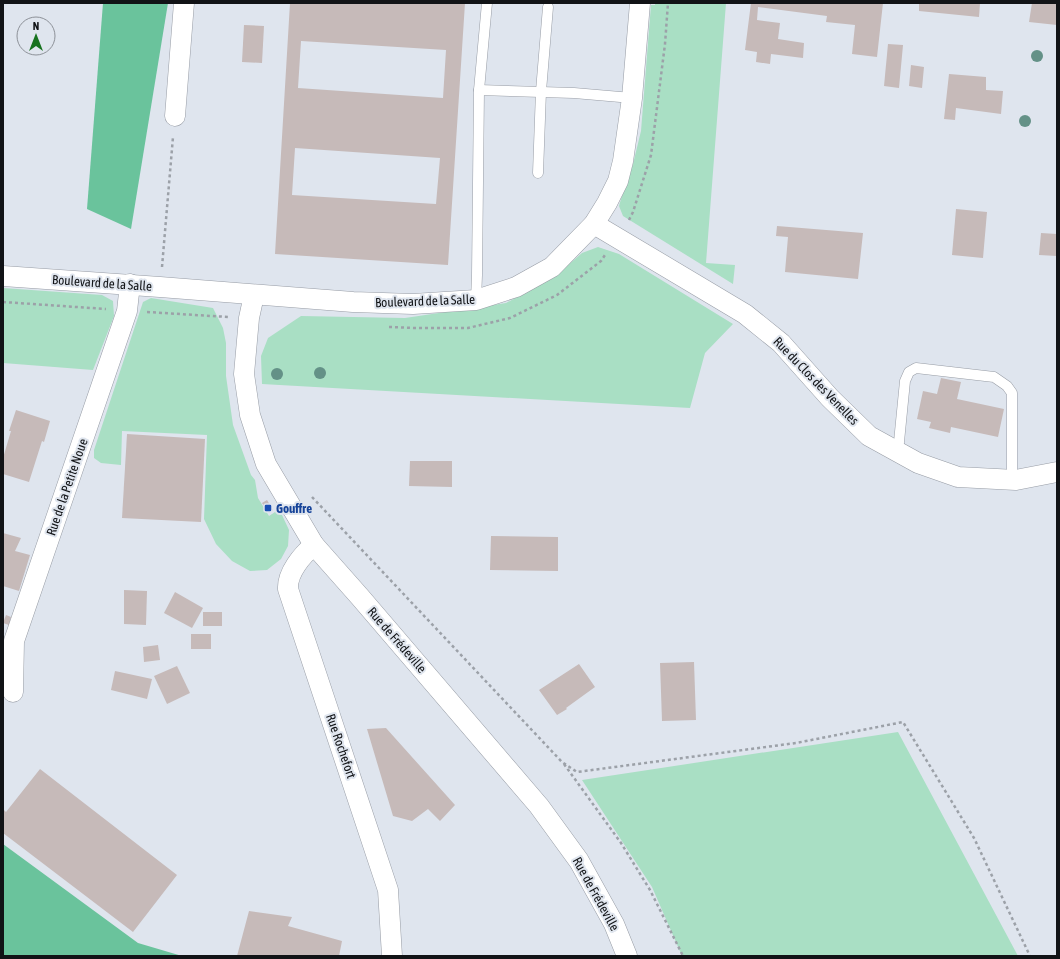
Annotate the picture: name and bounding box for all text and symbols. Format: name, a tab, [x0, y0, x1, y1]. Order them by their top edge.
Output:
north arrow	[16, 16, 56, 56]
text: N	[33, 20, 39, 32]
street label: Boulevard de la Salle	[52, 272, 152, 294]
street label: Boulevard de la Salle	[375, 292, 475, 310]
street label: Rue du Clos des Venelles	[770, 334, 862, 428]
street label: Rue de la Petite Noue	[43, 436, 91, 538]
place label: Gouffre	[276, 501, 312, 516]
marker: Gouffre	[263, 503, 273, 513]
street label: Rue de Frédeville	[364, 604, 430, 676]
street label: Rue Rochefort	[323, 712, 359, 780]
street label: Rue de Frédeville	[570, 855, 622, 934]

